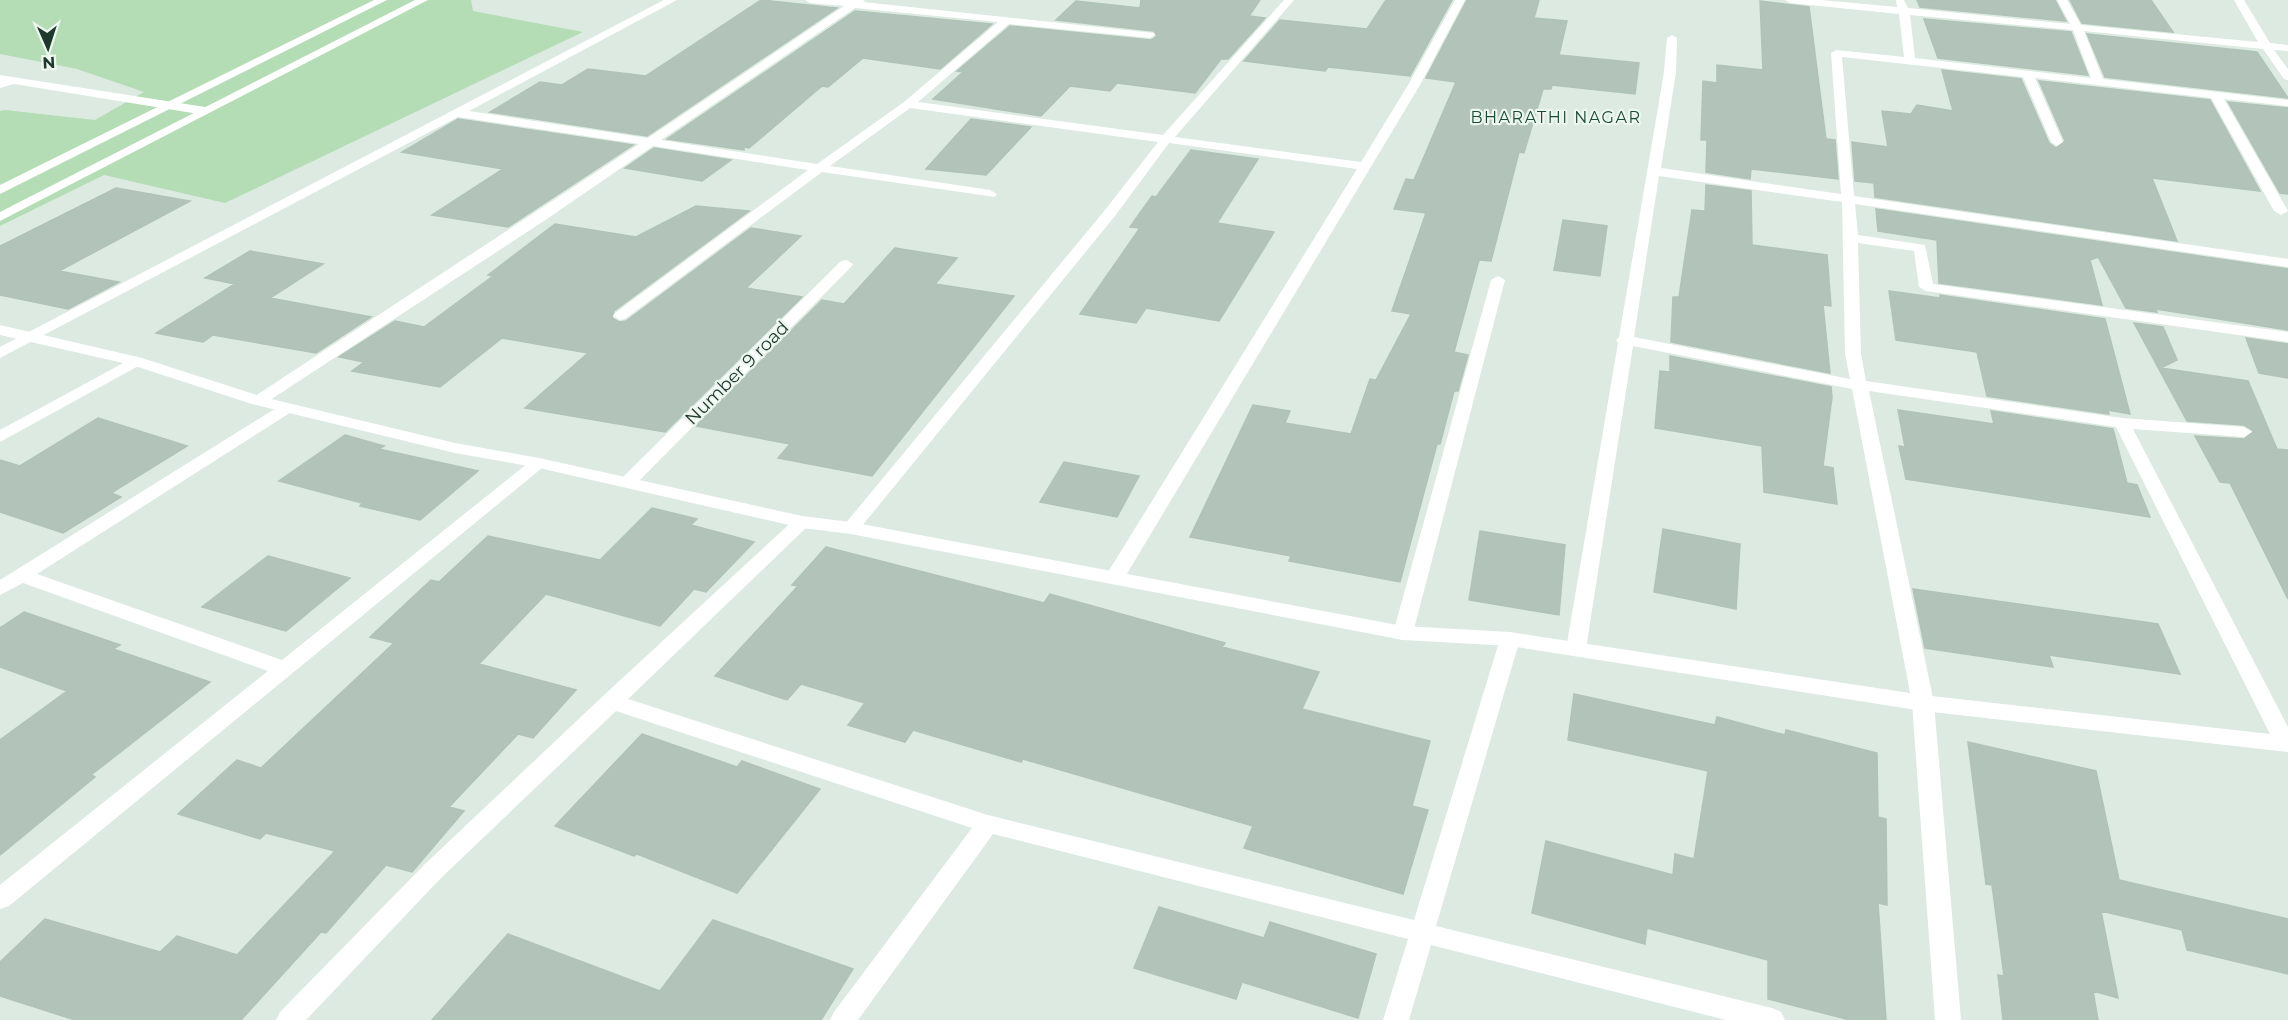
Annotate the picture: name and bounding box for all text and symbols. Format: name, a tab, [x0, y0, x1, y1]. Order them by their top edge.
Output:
north arrow	[18, 18, 78, 78]
text: N	[42, 53, 56, 72]
district label: BHARATHI NAGAR	[1471, 108, 1641, 127]
street label: Number 9 road	[681, 317, 793, 429]

